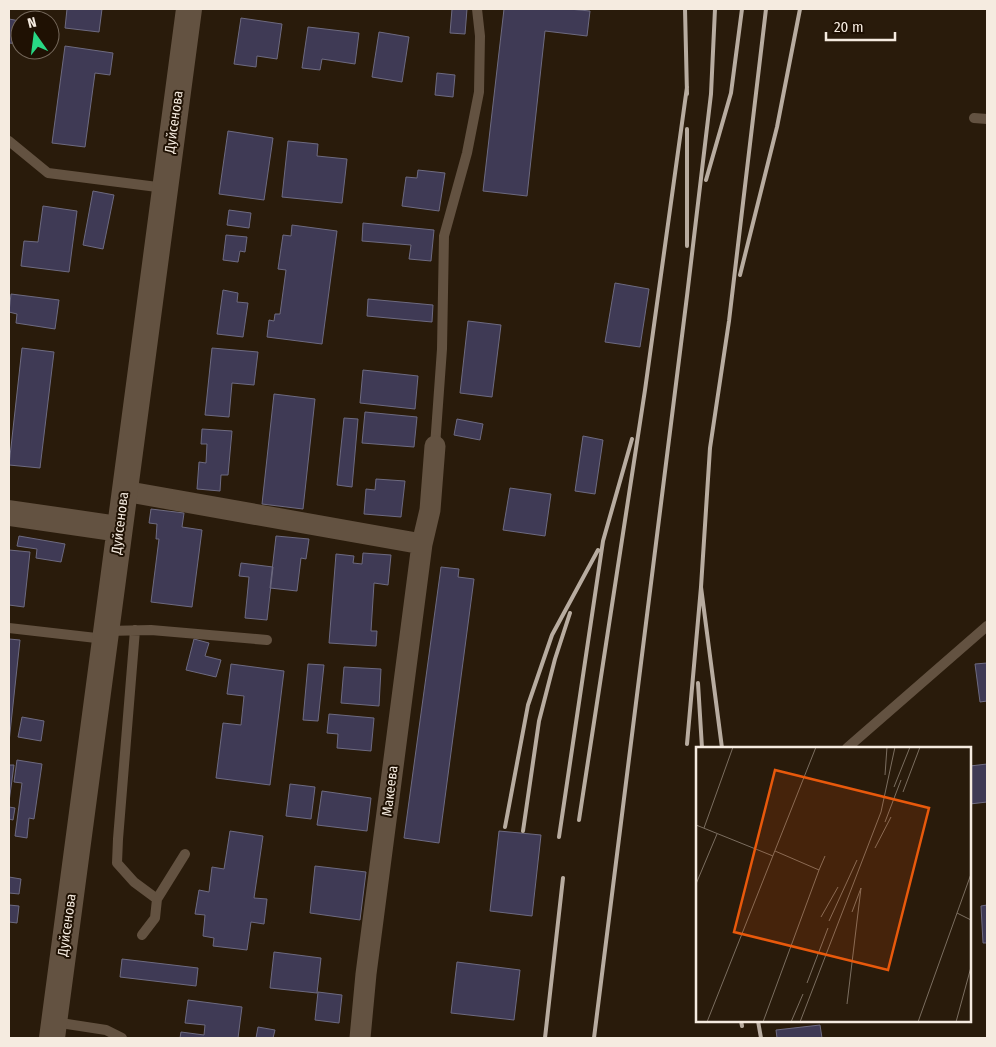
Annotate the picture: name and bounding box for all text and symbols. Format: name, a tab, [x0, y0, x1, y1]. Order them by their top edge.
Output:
north arrow	[10, 10, 60, 60]
scale bar	[826, 10, 895, 42]
text: N	[26, 14, 38, 32]
text: 20 m	[834, 18, 864, 36]
street label: Дуйсенова	[161, 90, 187, 155]
street label: Дуйсенова	[108, 491, 132, 556]
inset map	[696, 747, 971, 1022]
street label: Макеева	[378, 765, 402, 817]
street label: Дуйсенова	[54, 893, 80, 958]

